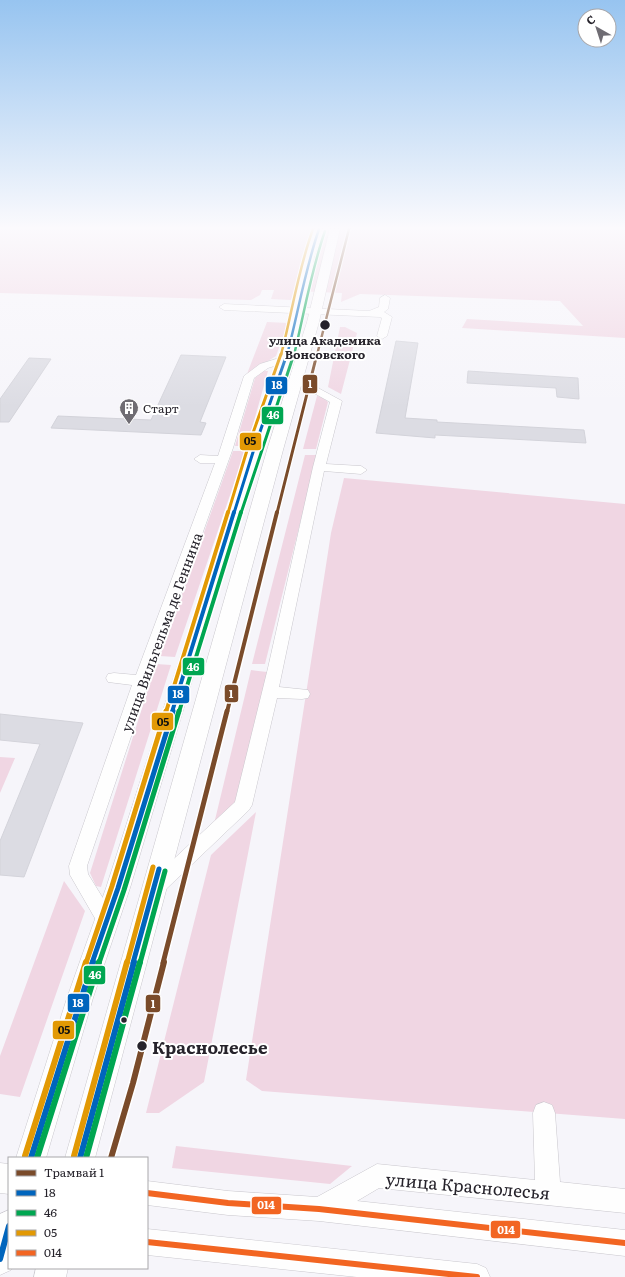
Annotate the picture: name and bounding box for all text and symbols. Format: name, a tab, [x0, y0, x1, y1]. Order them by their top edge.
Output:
north arrow	[577, 8, 617, 48]
text: С	[582, 11, 598, 28]
marker: улица Академика Вонсовского	[318, 318, 332, 332]
place label: улица Академика Вонсовского	[269, 331, 381, 363]
line badge: 1	[302, 374, 318, 394]
text: 1	[308, 375, 313, 391]
line badge: 18	[265, 376, 288, 395]
text: 18	[271, 376, 283, 392]
building icon: Старт	[118, 397, 140, 425]
place label: Старт	[143, 399, 179, 417]
line badge: 46	[261, 406, 284, 425]
text: 46	[266, 406, 280, 422]
line badge: 05	[239, 432, 262, 451]
text: 05	[244, 432, 256, 448]
street label: улица Вильгельма де Геннина	[116, 529, 207, 735]
line badge: 46	[182, 657, 205, 676]
text: 46	[186, 658, 200, 674]
line badge: 1	[224, 684, 239, 703]
line badge: 18	[167, 685, 190, 704]
text: 18	[172, 685, 184, 701]
text: 1	[229, 685, 234, 701]
line badge: 05	[151, 712, 174, 731]
text: 05	[157, 713, 169, 729]
line badge: 46	[83, 965, 106, 985]
text: 46	[88, 966, 102, 982]
line badge: 18	[67, 993, 90, 1013]
text: 18	[72, 994, 84, 1010]
line badge: 1	[145, 994, 161, 1013]
text: 1	[151, 995, 156, 1011]
unlabelled marker	[119, 1015, 129, 1025]
line badge: 05	[52, 1020, 75, 1040]
text: 05	[58, 1021, 70, 1037]
place label: Краснолесье	[152, 1034, 268, 1059]
marker: Краснолесье	[135, 1039, 149, 1053]
legend	[8, 1157, 148, 1269]
text: Трамвай 1	[44, 1163, 104, 1181]
street label: улица Краснолесья	[385, 1165, 551, 1205]
text: 18	[44, 1183, 56, 1201]
line badge: 014	[251, 1196, 282, 1215]
text: 014	[257, 1196, 275, 1212]
text: 46	[44, 1203, 58, 1221]
line badge: 014	[490, 1220, 521, 1239]
text: 014	[497, 1221, 515, 1237]
text: 05	[44, 1223, 57, 1241]
text: 014	[44, 1243, 62, 1261]

